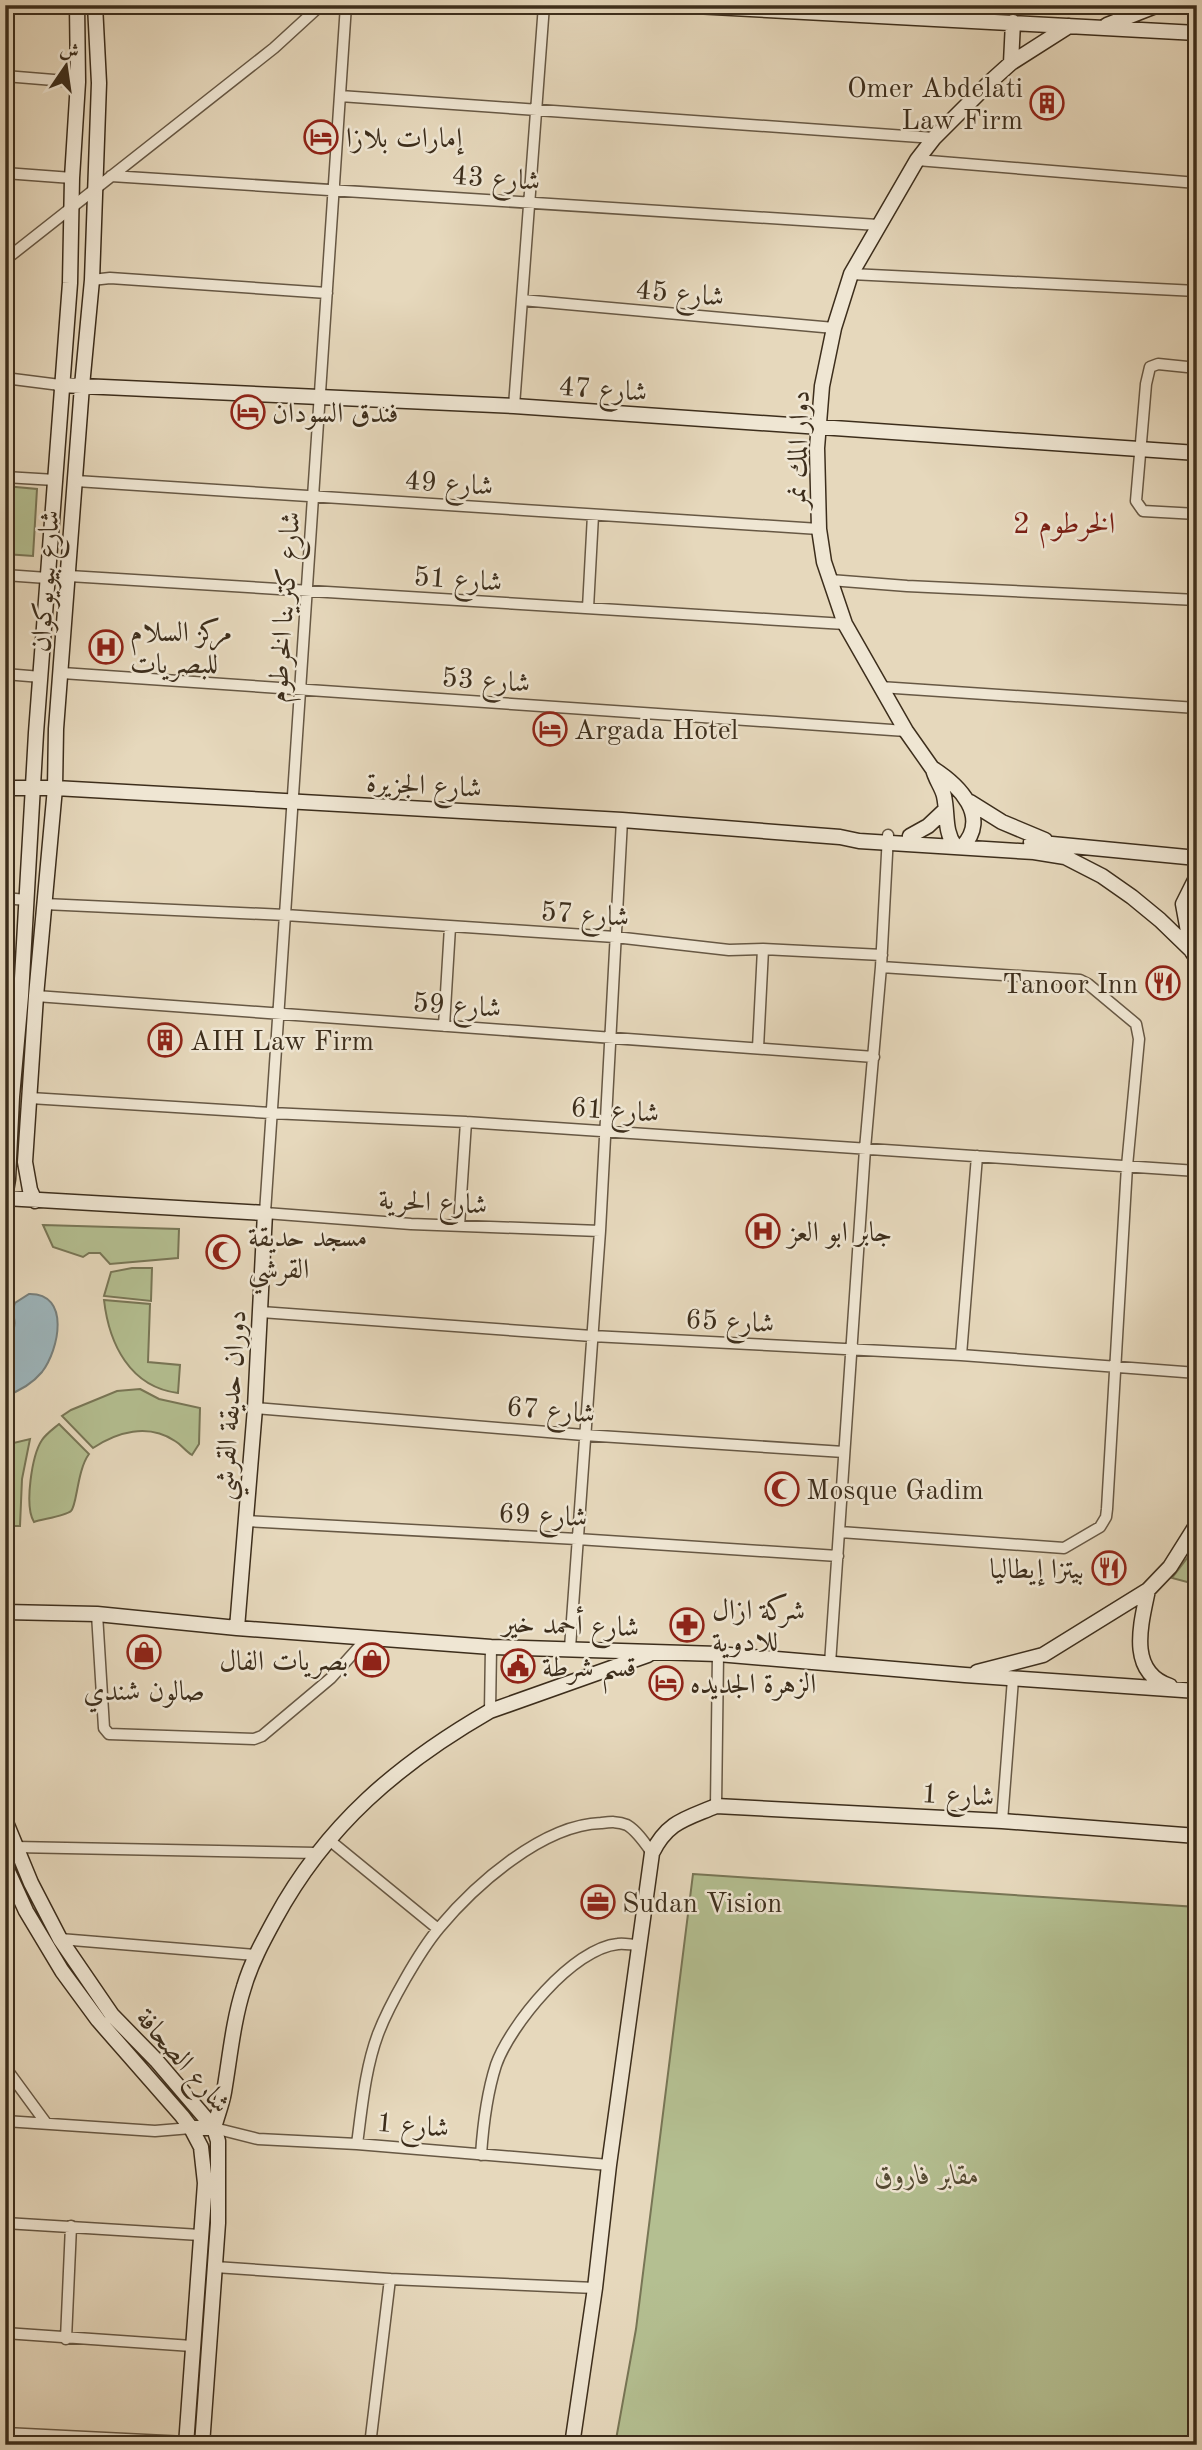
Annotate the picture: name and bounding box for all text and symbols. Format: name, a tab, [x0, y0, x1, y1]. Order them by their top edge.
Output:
north arrow	[32, 32, 102, 102]
text: ش	[58, 40, 81, 63]
place label: Omer Abdelati Law Firm	[847, 76, 1023, 136]
building icon: Omer Abdelati Law Firm	[1028, 84, 1066, 122]
hotel icon: إمارات بلازا	[302, 118, 340, 156]
place label: إمارات بلازا	[346, 126, 464, 156]
street label: شارع 43	[450, 163, 541, 204]
street label: شارع 45	[634, 277, 725, 320]
street label: شارع 47	[557, 374, 648, 415]
street label: دوار المك نمر	[783, 390, 817, 511]
hotel icon: فندق السودان	[229, 393, 267, 431]
place label: فندق السودان	[272, 401, 399, 430]
street label: شارع 49	[403, 468, 494, 509]
street label: شارع بيويوكوان	[27, 509, 73, 654]
district label: الخرطوم 2	[1013, 510, 1115, 549]
street label: شارع كترينا الخرطوم	[264, 511, 315, 704]
street label: شارع 51	[412, 564, 503, 605]
place label: مركز السلام للبصريات	[130, 617, 232, 682]
hospital icon: مركز السلام للبصريات	[87, 628, 125, 666]
street label: شارع 53	[440, 665, 531, 706]
hotel icon: Argada Hotel	[531, 710, 569, 748]
place label: Argada Hotel	[574, 718, 738, 746]
street label: شارع الجزيرة	[365, 770, 482, 811]
street label: شارع 57	[539, 899, 630, 940]
restaurant icon: Tanoor Inn	[1144, 964, 1182, 1002]
place label: Tanoor Inn	[1002, 972, 1138, 1000]
street label: شارع 59	[411, 990, 502, 1031]
building icon: AIH Law Firm	[146, 1021, 184, 1059]
place label: AIH Law Firm	[190, 1029, 374, 1057]
street label: شارع 61	[569, 1095, 660, 1136]
street label: شارع الحرية	[377, 1187, 488, 1228]
hospital icon: جابر ابو العز	[744, 1212, 782, 1250]
place label: جابر ابو العز	[785, 1220, 892, 1249]
place label: مسجد حديقة القرشي	[248, 1225, 367, 1295]
mosque icon: مسجد حديقة القرشي	[204, 1233, 242, 1271]
street label: شارع 65	[684, 1307, 775, 1346]
street label: دوران حديقة القرشي	[211, 1309, 263, 1502]
street label: شارع 67	[505, 1394, 596, 1437]
mosque icon: Mosque Gadim	[763, 1470, 801, 1508]
place label: Mosque Gadim	[806, 1478, 984, 1506]
street label: شارع 69	[497, 1501, 588, 1540]
restaurant icon: بيتزا إيطاليا	[1090, 1549, 1128, 1587]
place label: بيتزا إيطاليا	[989, 1557, 1084, 1587]
place label: شركة ازال للادوية	[712, 1593, 805, 1659]
street label: شارع أحمد خير	[499, 1603, 640, 1650]
pharmacy icon: شركة ازال للادوية	[668, 1606, 706, 1644]
shop icon: صالون شندي	[125, 1633, 163, 1671]
shop icon: بصريات الفال	[353, 1641, 391, 1679]
public building icon: قسم شرطة	[499, 1647, 537, 1685]
place label: بصريات الفال	[219, 1649, 348, 1679]
place label: قسم شرطة	[542, 1655, 636, 1694]
hotel icon: الزهرة الجديده	[647, 1664, 685, 1702]
place label: الزهرة الجديده	[690, 1671, 816, 1701]
place label: صالون شندي	[83, 1679, 205, 1713]
street label: شارع 1	[920, 1781, 995, 1820]
office icon: Sudan Vision	[579, 1883, 617, 1921]
place label: Sudan Vision	[622, 1891, 782, 1919]
street label: شارع الصحافة	[124, 2005, 234, 2124]
street label: شارع 1	[375, 2110, 450, 2151]
park label: مقابر فاروق	[874, 2163, 980, 2191]

